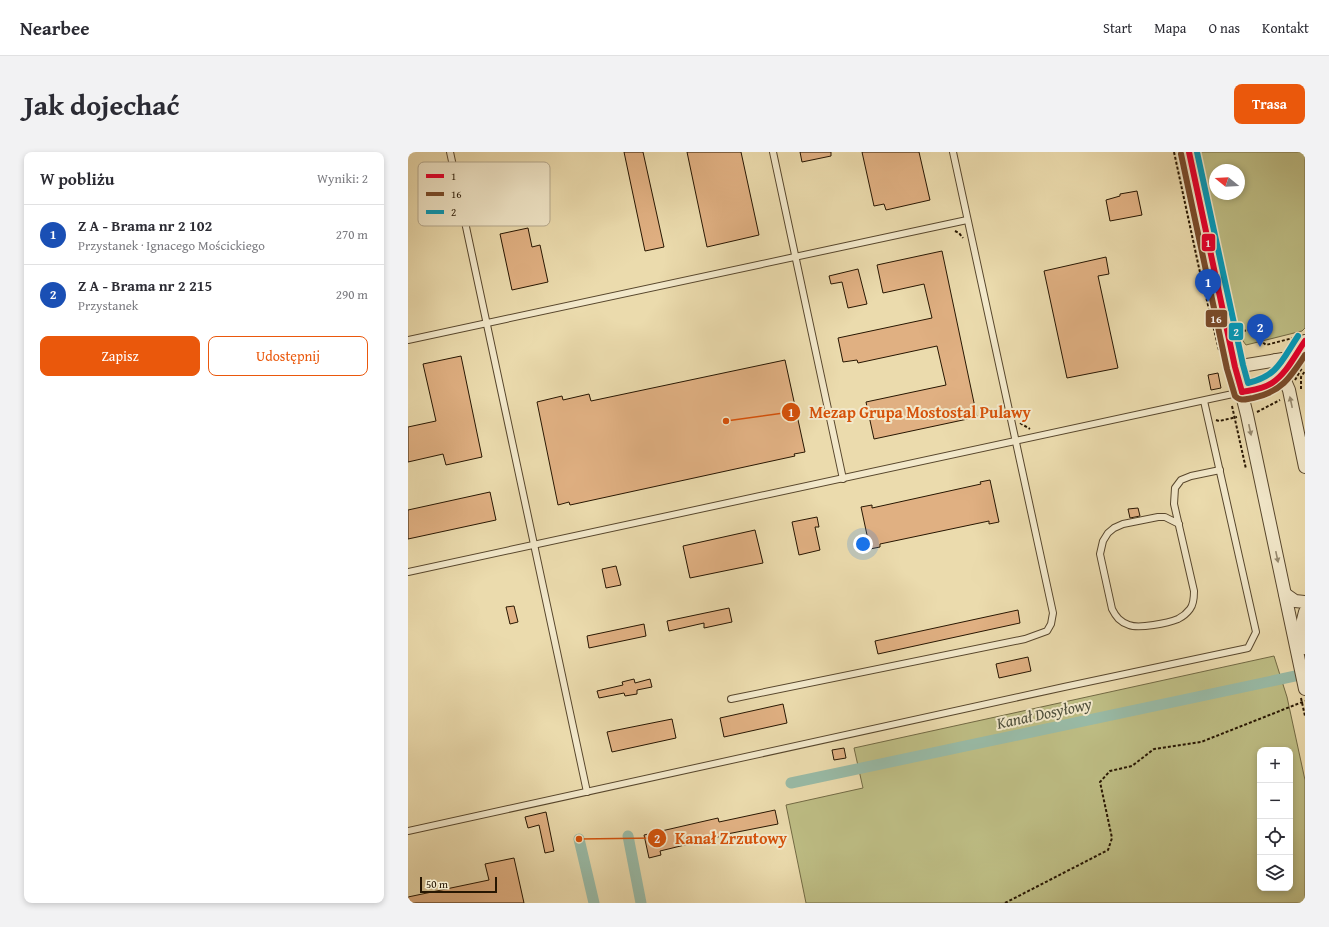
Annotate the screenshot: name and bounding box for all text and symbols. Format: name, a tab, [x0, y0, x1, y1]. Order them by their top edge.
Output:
text: Nearbee	[20, 14, 90, 42]
text: Start	[1103, 18, 1132, 38]
text: Mapa	[1154, 18, 1186, 38]
text: O nas	[1208, 18, 1240, 38]
text: Kontakt	[1262, 18, 1309, 38]
text: Jak dojechać	[24, 84, 179, 125]
button: Trasa	[1234, 84, 1305, 124]
legend	[418, 162, 550, 226]
north arrow	[1209, 164, 1245, 200]
text: W pobliżu	[40, 166, 115, 191]
text: 1	[451, 168, 456, 184]
text: Wyniki: 2	[317, 169, 368, 188]
text: 16	[451, 186, 462, 202]
text: 2	[451, 204, 456, 220]
text: Z A - Brama nr 2 102	[78, 215, 212, 236]
text: 1	[50, 225, 56, 244]
text: 270 m	[336, 225, 368, 244]
line badge: 1	[1201, 233, 1216, 252]
text: 1	[1205, 235, 1211, 251]
text: Przystanek · Ignacego Mościckiego	[78, 236, 265, 255]
pin: 1	[1195, 269, 1221, 302]
text: Z A - Brama nr 2 215	[78, 275, 212, 296]
text: 2	[50, 285, 56, 304]
text: 290 m	[336, 285, 368, 304]
text: Przystanek	[78, 296, 138, 315]
line badge: 16	[1205, 309, 1228, 328]
text: 16	[1210, 311, 1222, 327]
pin: 2	[1247, 314, 1273, 347]
line badge: 2	[1228, 322, 1244, 341]
text: 2	[1233, 324, 1239, 340]
button: Zapisz	[40, 336, 200, 376]
button: Udostępnij	[208, 336, 368, 376]
one-way arrow	[1288, 396, 1294, 408]
callout: Mezap Grupa Mostostal Pulawy	[781, 398, 1039, 426]
text: Mezap Grupa Mostostal Pulawy	[809, 400, 1032, 424]
text: 1	[788, 404, 794, 421]
one-way arrow	[1248, 424, 1254, 436]
your location	[853, 534, 873, 554]
one-way arrow	[1275, 551, 1281, 564]
water label: Kanał Dosyłowy	[993, 691, 1094, 735]
map controls	[1257, 747, 1293, 891]
button: +	[1257, 747, 1293, 783]
button: −	[1257, 783, 1293, 819]
button: locate	[1257, 819, 1293, 855]
callout: Kanał Zrzutowy	[647, 824, 795, 852]
text: Kanał Zrzutowy	[675, 826, 788, 850]
text: 2	[654, 830, 660, 847]
button: layers	[1257, 855, 1293, 891]
scale bar	[420, 875, 497, 894]
text: 50 m	[426, 876, 448, 892]

